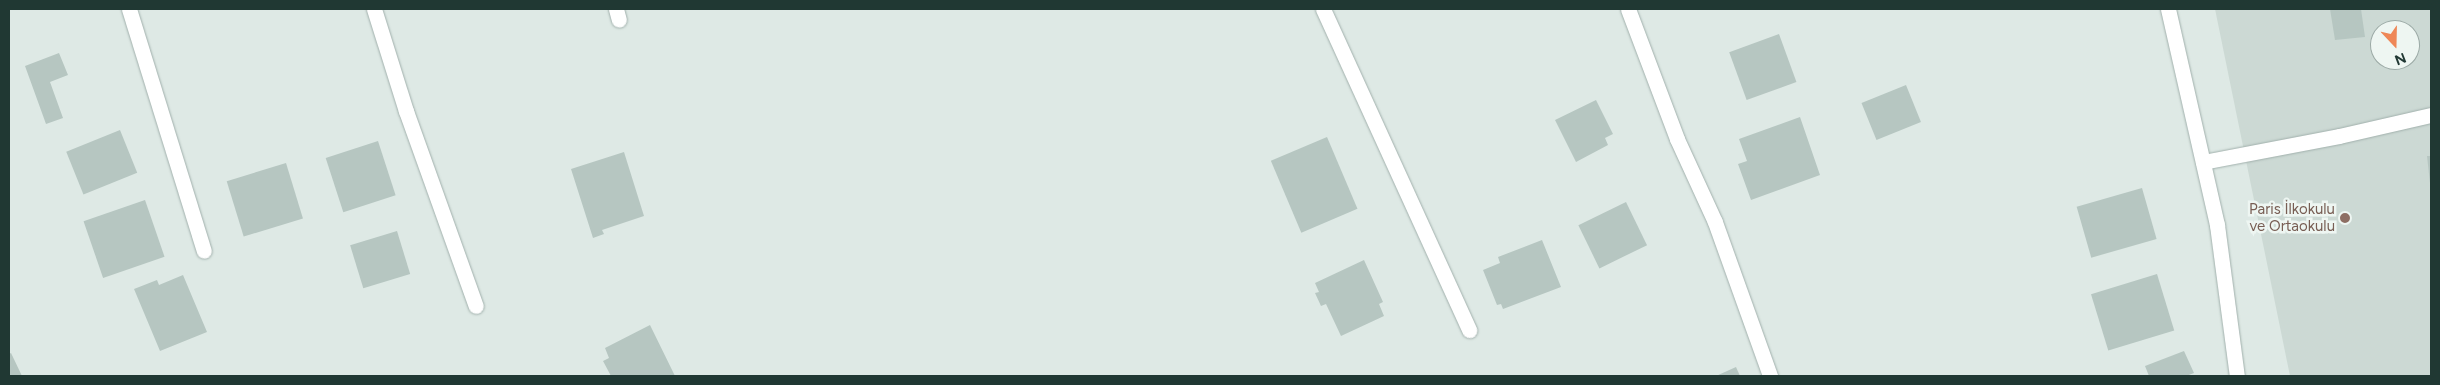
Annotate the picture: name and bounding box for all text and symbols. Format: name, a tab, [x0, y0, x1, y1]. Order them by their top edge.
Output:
north arrow	[2370, 20, 2420, 70]
text: N	[2392, 49, 2408, 68]
place label: Paris İlkokulu ve Ortaokulu	[2249, 200, 2335, 235]
marker: Paris İlkokulu ve Ortaokulu	[2339, 212, 2351, 224]

